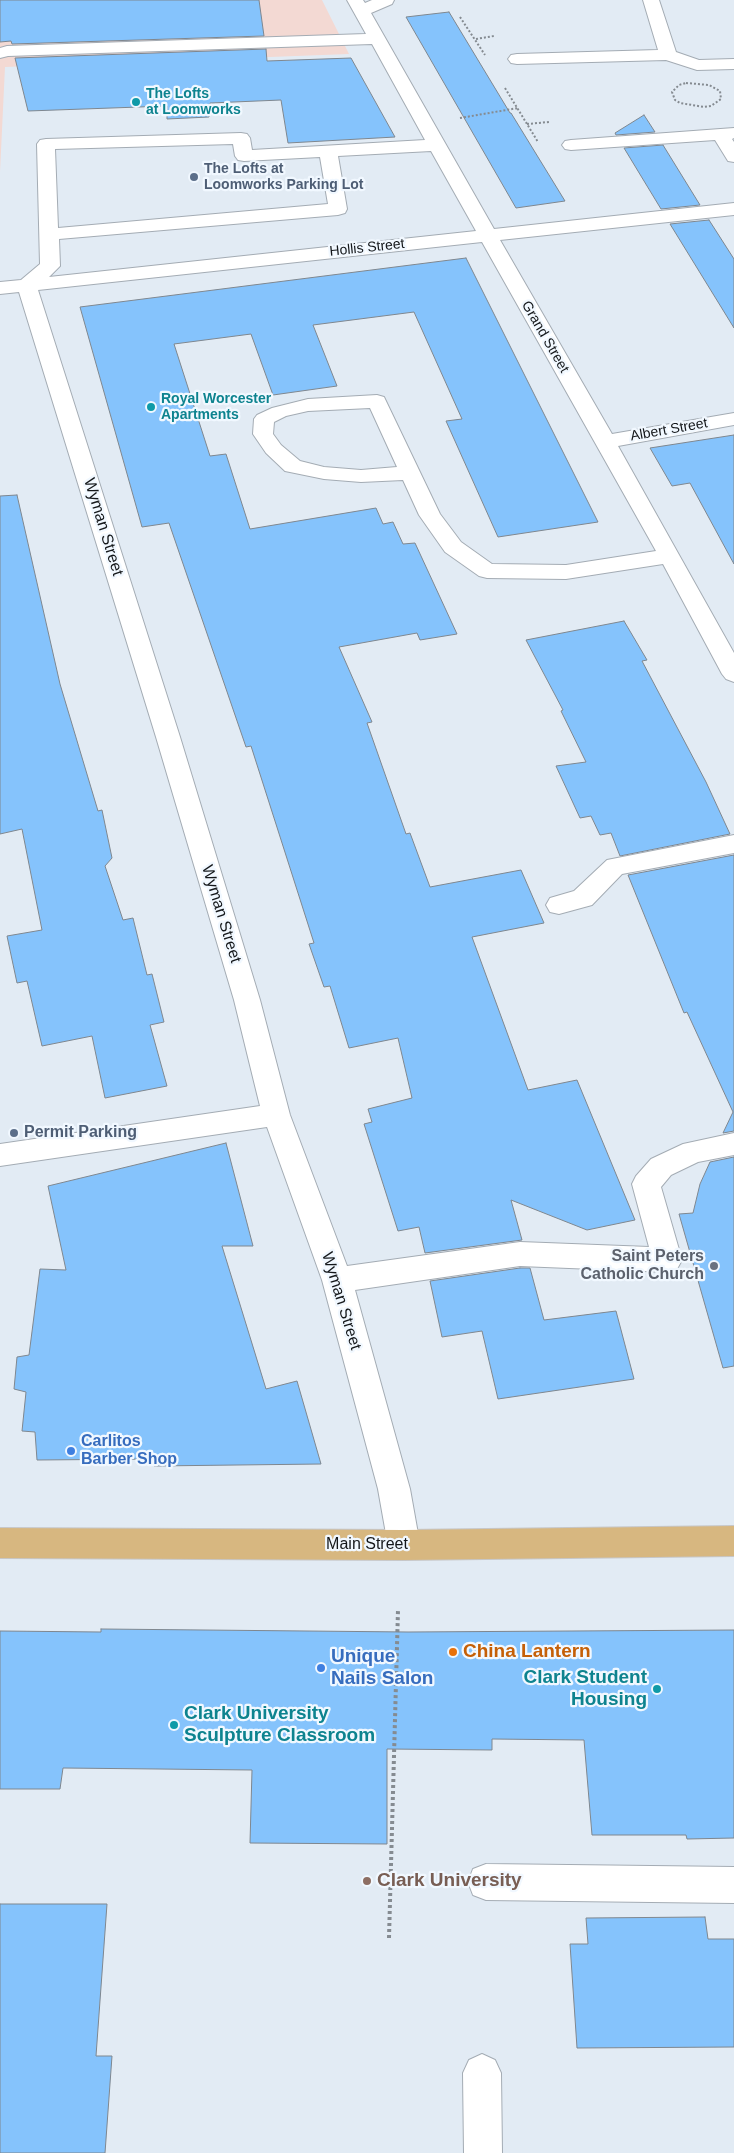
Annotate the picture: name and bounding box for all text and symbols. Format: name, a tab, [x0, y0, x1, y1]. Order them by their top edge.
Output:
place label: The Lofts at Loomworks	[146, 86, 241, 118]
marker: The Lofts at Loomworks	[130, 96, 142, 108]
place label: The Lofts at Loomworks Parking Lot	[204, 161, 363, 193]
marker: The Lofts at Loomworks Parking Lot	[188, 171, 200, 183]
street label: Hollis Street	[329, 236, 405, 260]
street label: Grand Street	[518, 298, 572, 376]
place label: Royal Worcester Apartments	[161, 391, 271, 424]
marker: Royal Worcester Apartments	[145, 401, 157, 413]
street label: Albert Street	[629, 415, 709, 445]
street label: Wyman Street	[79, 476, 127, 578]
street label: Wyman Street	[197, 863, 245, 965]
place label: Permit Parking	[24, 1123, 137, 1143]
marker: Permit Parking	[8, 1127, 20, 1139]
place label: Saint Peters Catholic Church	[580, 1247, 704, 1285]
street label: Wyman Street	[317, 1250, 365, 1352]
marker: Saint Peters Catholic Church	[708, 1260, 720, 1272]
place label: Carlitos Barber Shop	[81, 1432, 177, 1470]
marker: Carlitos Barber Shop	[65, 1445, 77, 1457]
street label: Main Street	[326, 1535, 408, 1555]
place label: China Lantern	[463, 1641, 591, 1663]
place label: Unique Nails Salon	[331, 1646, 433, 1690]
marker: China Lantern	[447, 1646, 459, 1658]
marker: Unique Nails Salon	[315, 1662, 327, 1674]
place label: Clark Student Housing	[523, 1667, 647, 1711]
marker: Clark Student Housing	[651, 1683, 663, 1695]
place label: Clark University Sculpture Classroom	[184, 1703, 375, 1747]
marker: Clark University Sculpture Classroom	[168, 1719, 180, 1731]
place label: Clark University	[377, 1870, 522, 1892]
marker: Clark University	[361, 1875, 373, 1887]

